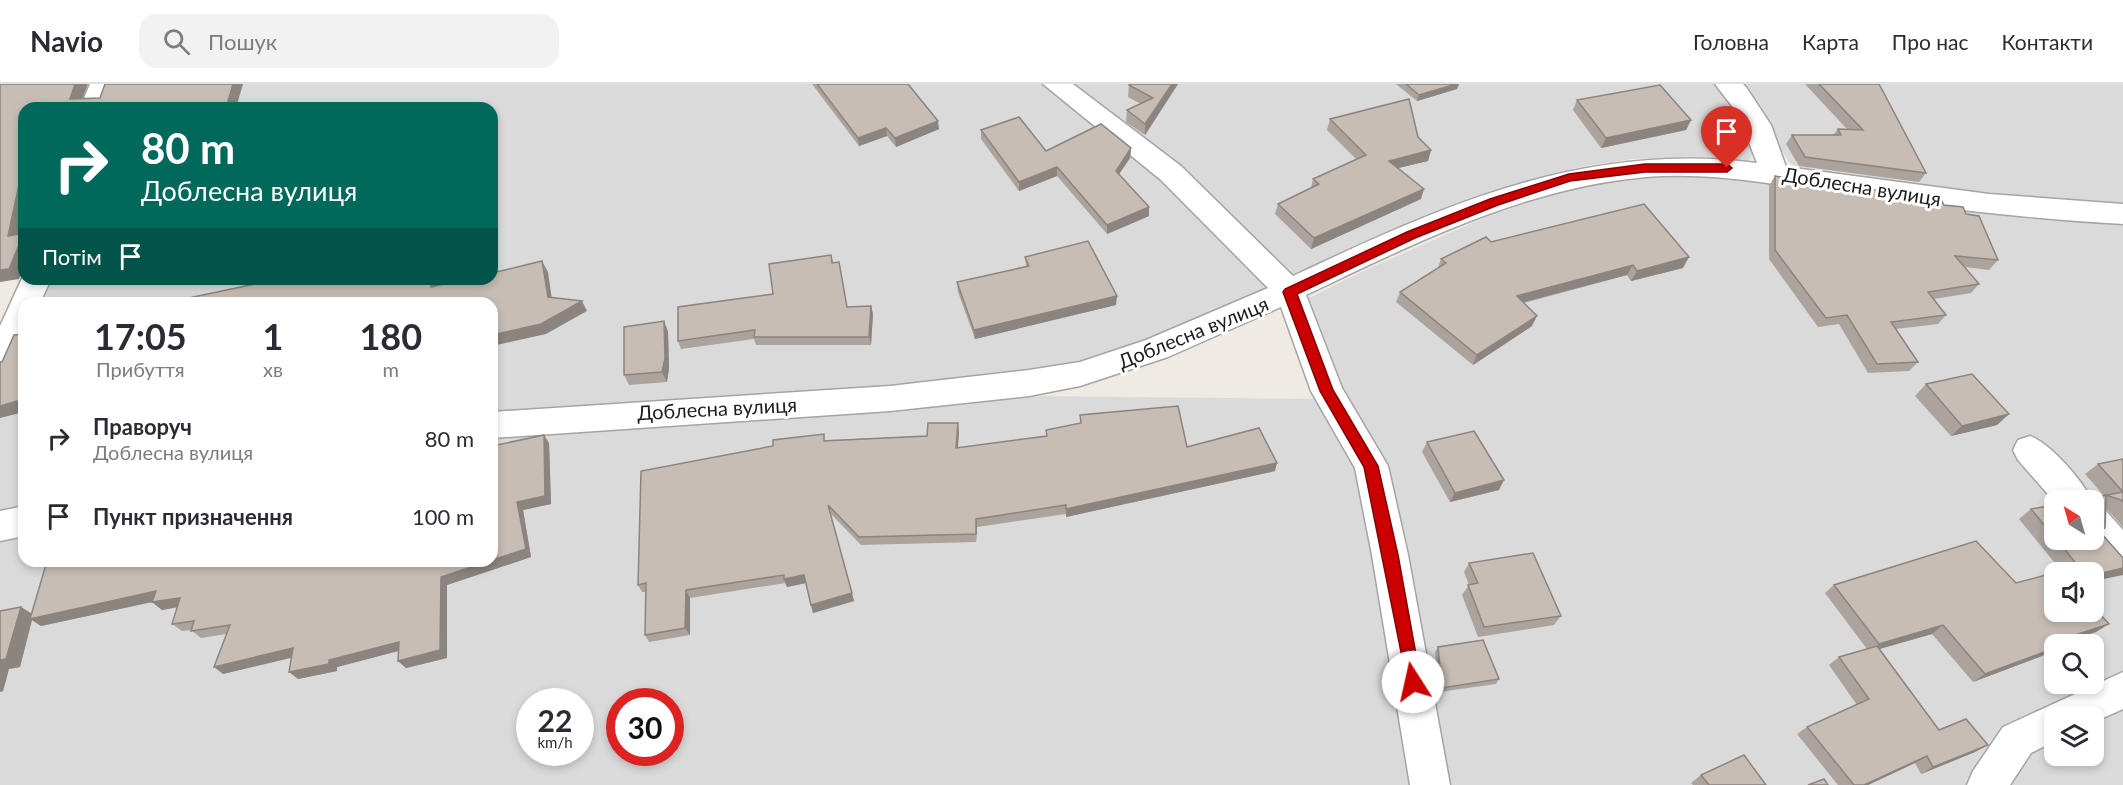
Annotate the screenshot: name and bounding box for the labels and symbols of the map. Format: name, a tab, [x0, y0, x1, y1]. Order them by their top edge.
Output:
pin	[1701, 106, 1752, 168]
street label: Доблесна вулиця	[1781, 162, 1943, 210]
street label: Доблесна вулиця	[1114, 291, 1272, 373]
street label: Доблесна вулиця	[636, 392, 798, 424]
north arrow	[2044, 490, 2104, 550]
position arrow	[1381, 650, 1445, 714]
speed limit sign: 30	[606, 688, 684, 766]

